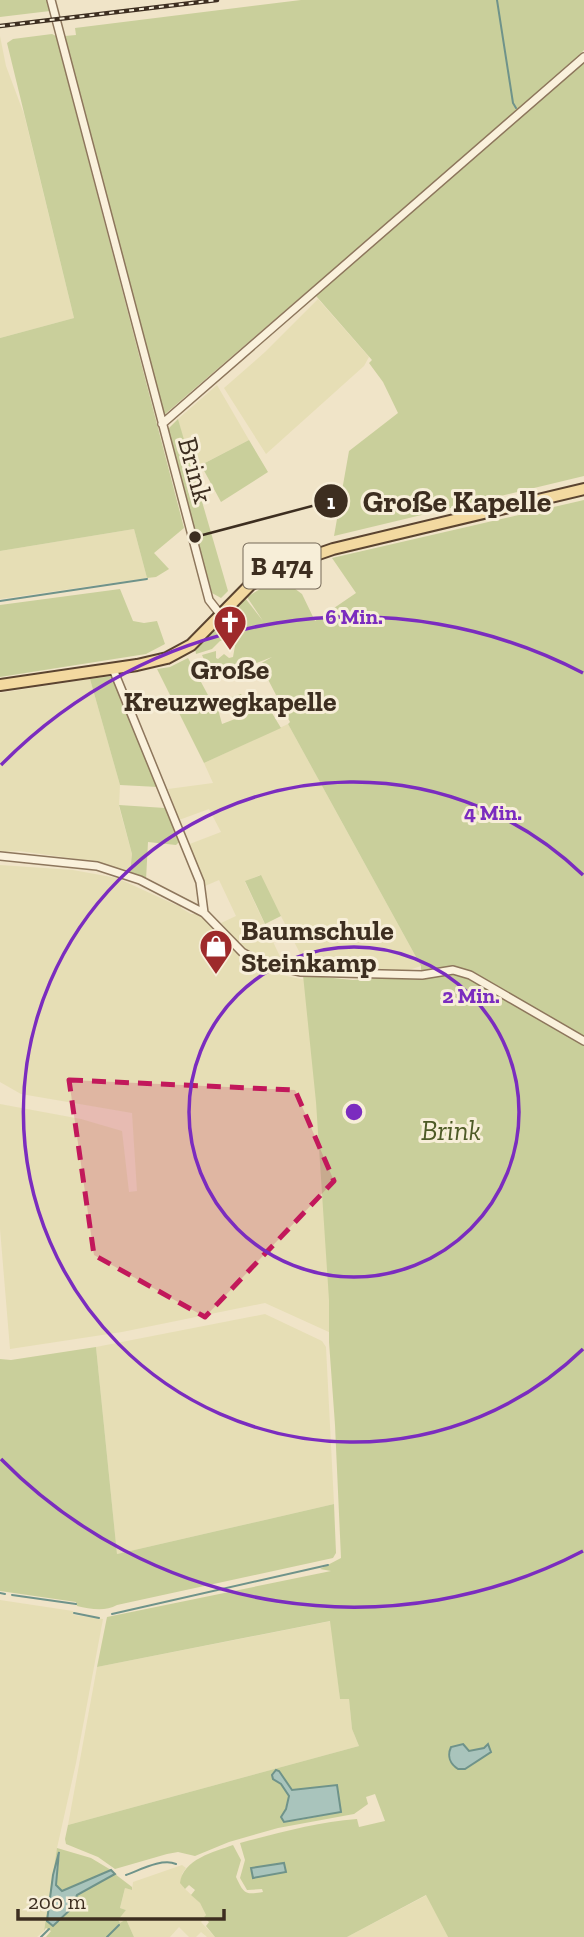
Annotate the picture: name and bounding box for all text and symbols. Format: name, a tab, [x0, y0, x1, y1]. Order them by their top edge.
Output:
street label: Brink	[171, 433, 220, 507]
callout: Große Kapelle	[314, 476, 565, 527]
text: Große Kapelle	[363, 484, 551, 520]
text: 1	[327, 489, 336, 514]
road number: B 474	[244, 544, 320, 588]
church icon: Große Kreuzwegkapelle	[211, 603, 249, 652]
text: 6 Min.	[325, 604, 383, 629]
place label: Große Kreuzwegkapelle	[123, 653, 337, 718]
text: 4 Min.	[464, 800, 522, 825]
place label: Baumschule Steinkamp	[241, 914, 394, 979]
shop icon: Baumschule Steinkamp	[197, 927, 235, 976]
text: 2 Min.	[442, 983, 500, 1008]
centre of rings	[342, 1100, 366, 1124]
park label: Brink	[421, 1114, 481, 1147]
scale bar	[18, 1878, 224, 1922]
text: 200 m	[28, 1889, 86, 1914]

